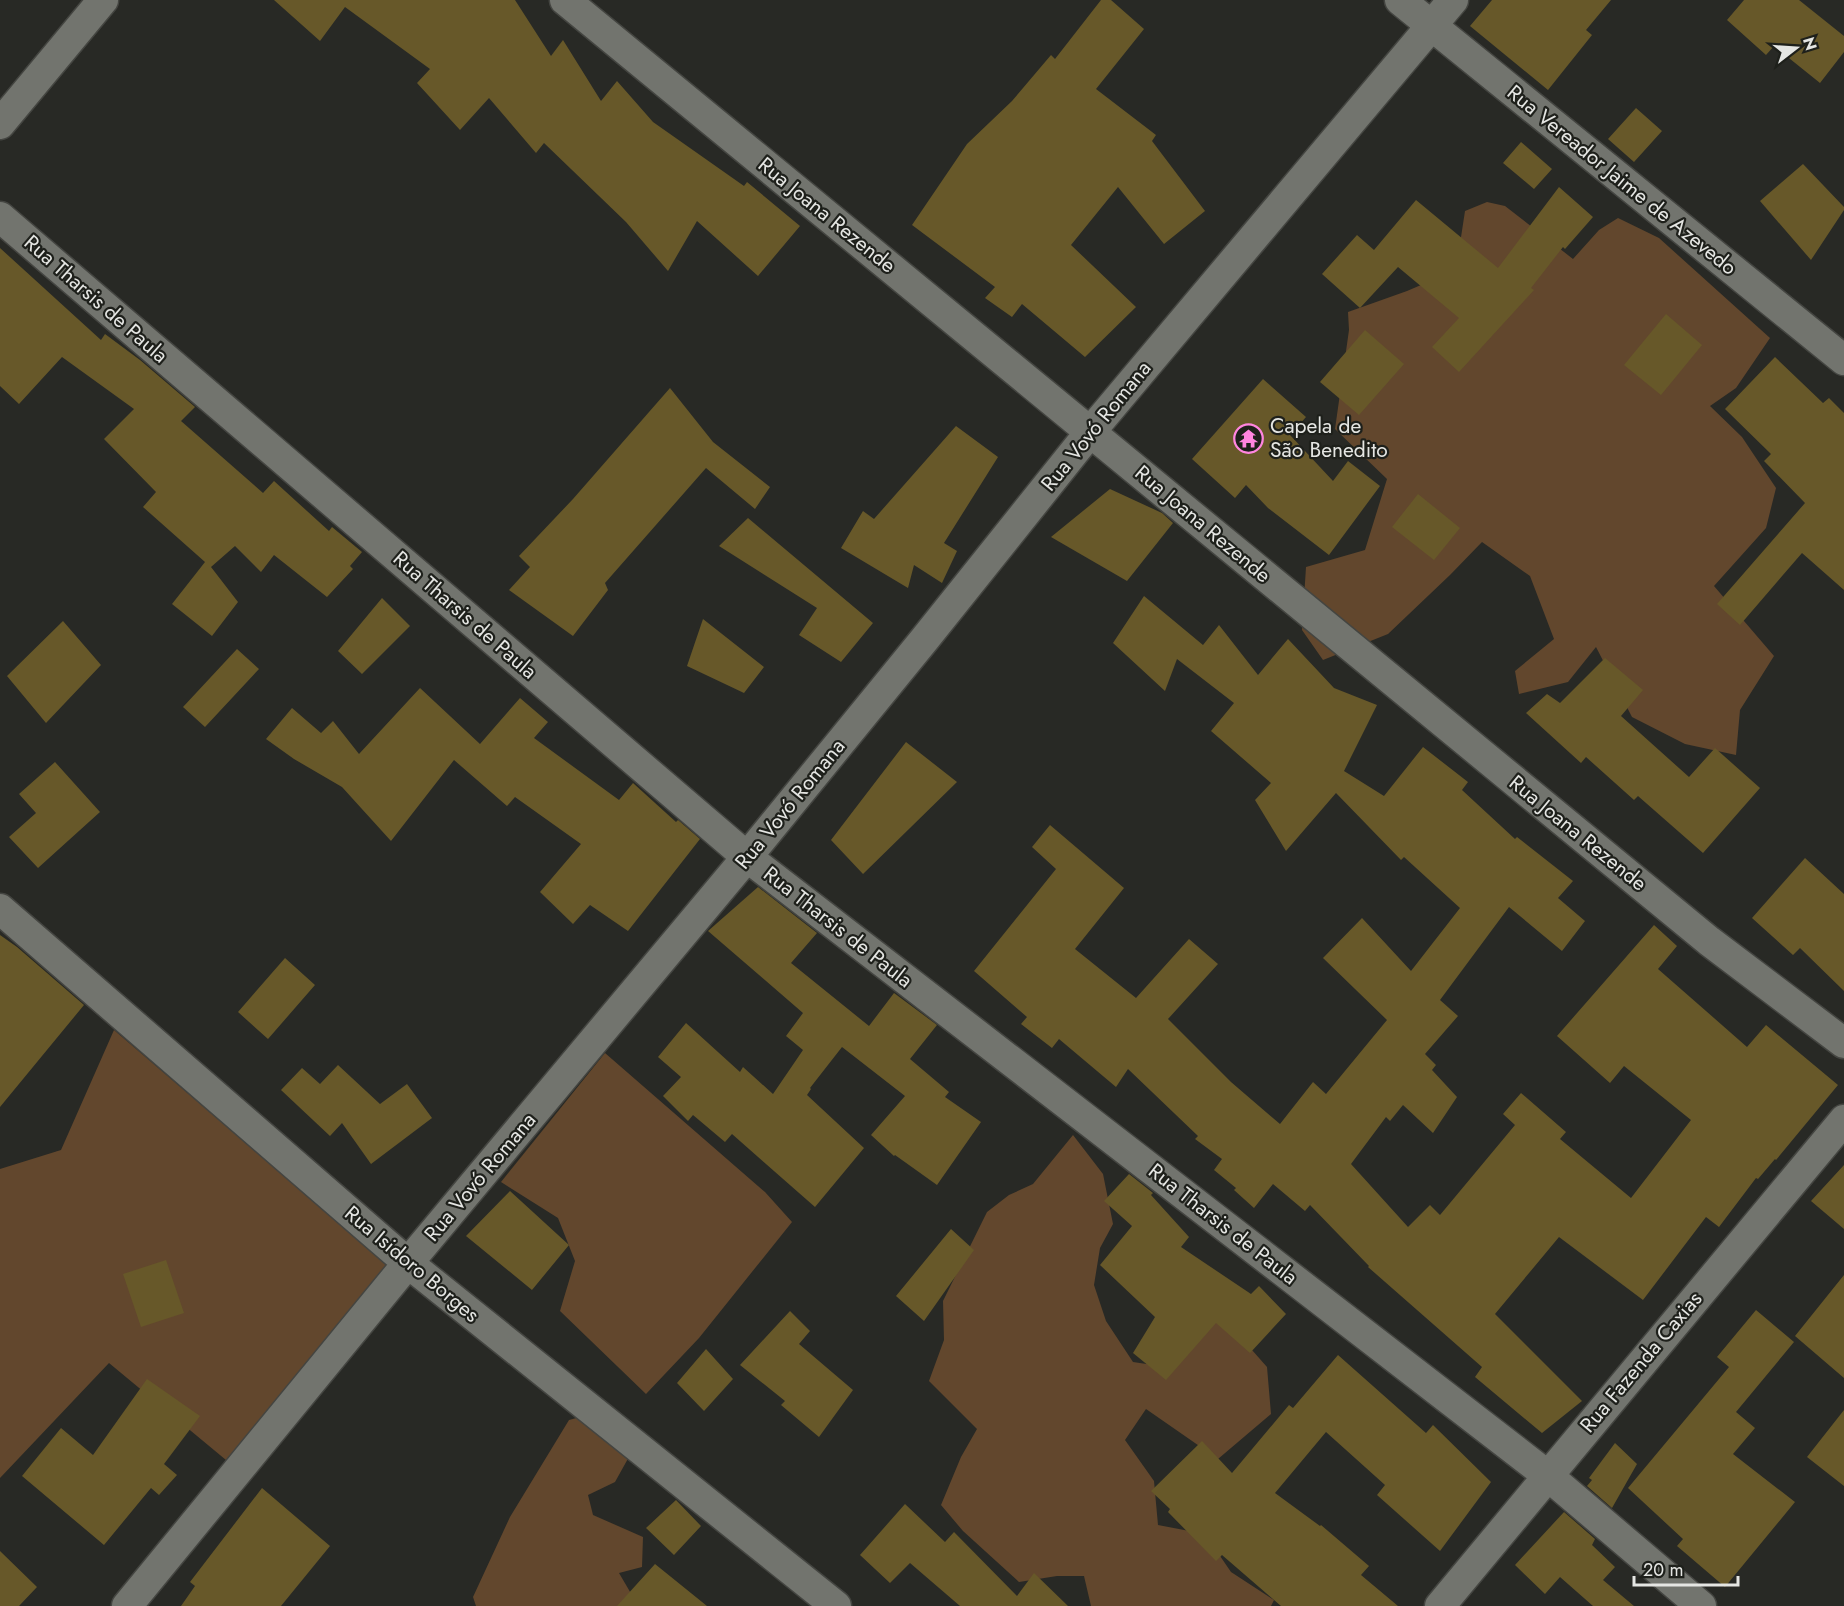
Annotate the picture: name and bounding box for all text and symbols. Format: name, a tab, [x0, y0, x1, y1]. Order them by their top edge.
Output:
north arrow	[1766, 18, 1826, 78]
text: N	[1797, 34, 1823, 53]
street label: Rua Vereador Jaime de Azevedo	[1501, 78, 1743, 282]
street label: Rua Joana Rezende	[752, 150, 902, 280]
street label: Rua Tharsis de Paula	[17, 228, 175, 370]
street label: Rua Vovó Romana	[1034, 354, 1158, 498]
place label: Capela de São Benedito	[1270, 411, 1388, 465]
temple icon: Capela de São Benedito	[1233, 422, 1265, 454]
street label: Rua Joana Rezende	[1128, 458, 1278, 590]
street label: Rua Tharsis de Paula	[386, 544, 544, 686]
street label: Rua Vovó Romana	[728, 732, 852, 876]
street label: Rua Joana Rezende	[1503, 768, 1653, 898]
street label: Rua Tharsis de Paula	[757, 859, 919, 995]
street label: Rua Vovó Romana	[417, 1106, 543, 1248]
street label: Rua Tharsis de Paula	[1142, 1156, 1304, 1292]
street label: Rua Isidoro Borges	[338, 1199, 486, 1329]
street label: Rua Fazenda Caxias	[1573, 1285, 1709, 1439]
scale bar	[1634, 1549, 1738, 1587]
text: 20 m	[1643, 1557, 1683, 1583]

